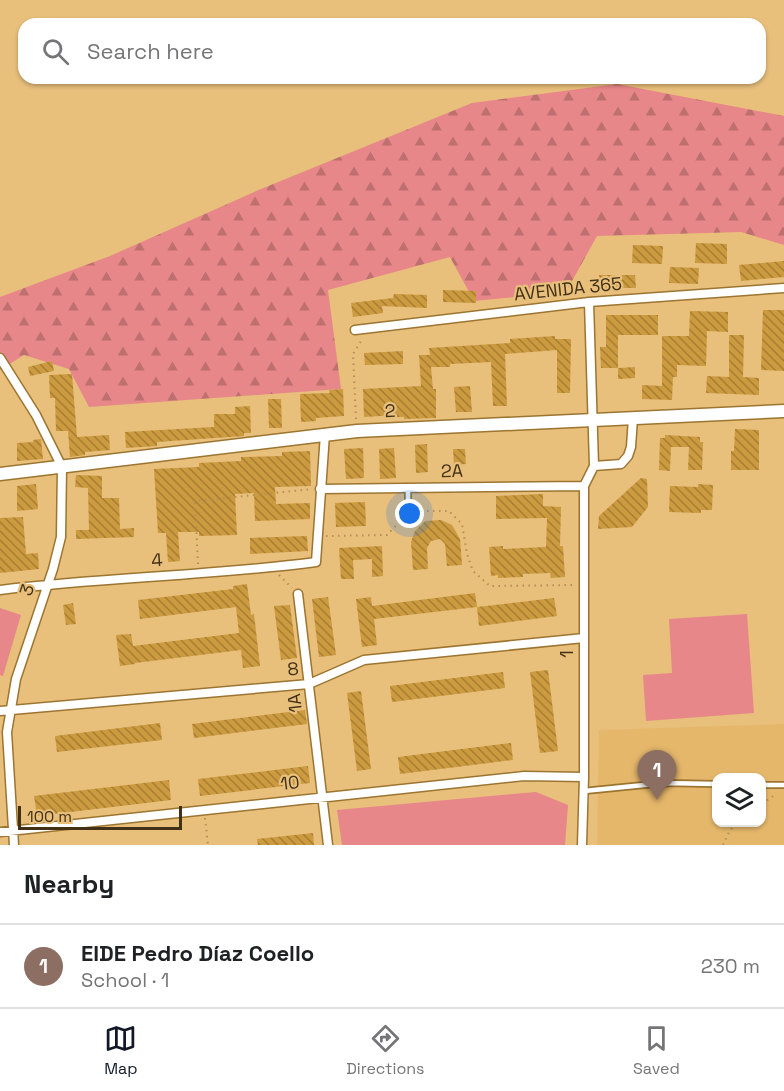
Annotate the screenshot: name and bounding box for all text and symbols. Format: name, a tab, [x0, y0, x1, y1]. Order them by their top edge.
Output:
search box	[18, 18, 766, 84]
icon: search	[39, 35, 72, 68]
text: Search here	[87, 37, 214, 65]
street label: AVENIDA 365	[513, 271, 623, 306]
street label: 2	[384, 399, 396, 422]
street label: 2A	[441, 459, 463, 482]
your location	[395, 499, 424, 528]
street label: 4	[151, 548, 163, 571]
street label: 3	[14, 581, 39, 599]
street label: 1	[555, 650, 578, 658]
street label: 8	[286, 657, 300, 680]
street label: 1A	[282, 692, 307, 714]
pin: 1	[638, 750, 676, 800]
street label: 10	[279, 770, 301, 795]
map controls	[712, 773, 766, 827]
button: layers	[712, 773, 766, 827]
scale bar	[18, 803, 182, 830]
text: 100 m	[27, 806, 72, 827]
text: Nearby	[24, 867, 114, 901]
text: EIDE Pedro Díaz Coello	[81, 939, 314, 967]
text: 1	[39, 953, 48, 979]
text: 230 m	[701, 953, 760, 979]
text: School · 1	[81, 967, 169, 993]
tab: Map	[104, 1022, 138, 1079]
tab: Directions	[346, 1022, 425, 1079]
tab: Saved	[633, 1022, 680, 1079]

